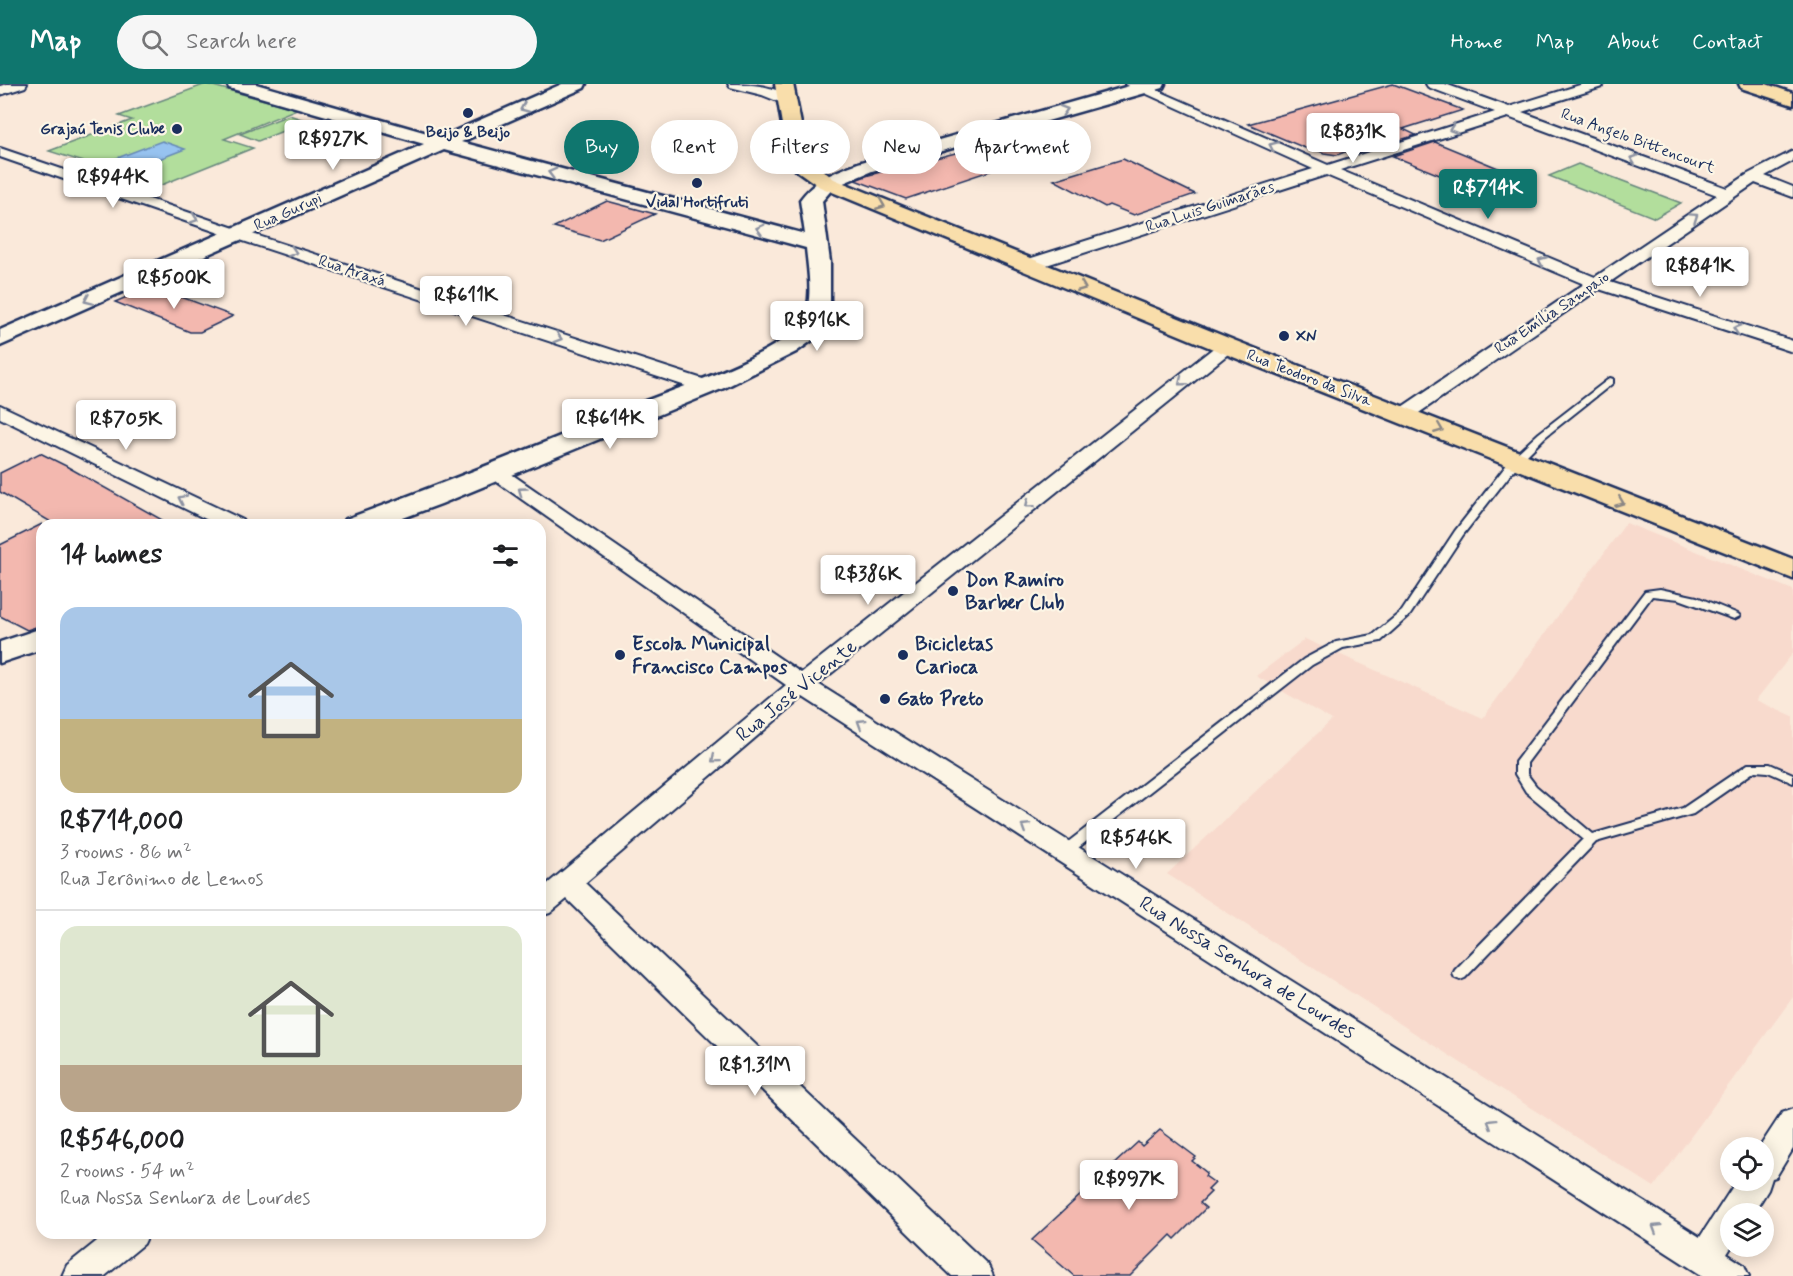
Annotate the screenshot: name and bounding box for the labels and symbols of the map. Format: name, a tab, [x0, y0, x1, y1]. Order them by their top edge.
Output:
one-way arrow	[519, 101, 530, 113]
street label: Rua Angelo Bittencourt	[1558, 103, 1719, 180]
one-way arrow	[1058, 105, 1068, 117]
marker: Beijo & Beijo	[461, 106, 475, 120]
pin: R$831K	[1304, 113, 1402, 164]
place label: Grajaú Tenis Clube	[40, 119, 166, 140]
pin: R$927K	[284, 120, 382, 171]
marker: Grajaú Tenis Clube	[170, 122, 184, 136]
place label: Beijo & Beijo	[426, 122, 510, 143]
one-way arrow	[1448, 122, 1459, 135]
one-way arrow	[1268, 141, 1279, 153]
one-way arrow	[1630, 153, 1640, 166]
pin: R$944K	[64, 158, 162, 209]
one-way arrow	[547, 167, 557, 180]
pin: R$714K	[1439, 169, 1537, 220]
marker: Vidal Hortifruti	[690, 176, 704, 190]
street label: Rua Luis Guimarães	[1143, 176, 1277, 238]
street label: Rua Gurupi	[251, 188, 325, 236]
place label: Vidal Hortifruti	[646, 192, 749, 213]
one-way arrow	[875, 198, 886, 210]
one-way arrow	[188, 212, 199, 225]
one-way arrow	[1688, 213, 1699, 224]
one-way arrow	[755, 224, 766, 236]
one-way arrow	[287, 245, 298, 257]
pin: R$841K	[1651, 247, 1749, 298]
street label: Rua Araxá	[316, 250, 388, 292]
one-way arrow	[1537, 256, 1548, 268]
pin: R$500K	[125, 259, 223, 310]
street label: Rua Emília Sampaio	[1490, 267, 1614, 359]
pin: R$611K	[417, 276, 515, 327]
one-way arrow	[1076, 280, 1087, 292]
one-way arrow	[83, 293, 94, 305]
pin: R$916K	[768, 301, 866, 352]
one-way arrow	[1732, 324, 1743, 336]
place label: XN	[1296, 326, 1317, 347]
marker: XN	[1277, 329, 1291, 343]
one-way arrow	[552, 331, 563, 343]
street label: Rua Teodoro da Silva	[1243, 344, 1375, 412]
one-way arrow	[1177, 375, 1188, 386]
pin: R$614K	[561, 399, 659, 450]
pin: R$705K	[77, 400, 175, 451]
one-way arrow	[1433, 422, 1444, 434]
one-way arrow	[518, 487, 529, 498]
one-way arrow	[1614, 494, 1625, 507]
one-way arrow	[177, 495, 188, 507]
one-way arrow	[1025, 497, 1036, 508]
pin: R$386K	[819, 555, 917, 606]
place label: Don Ramiro Barber Club	[965, 567, 1064, 617]
marker: Don Ramiro Barber Club	[946, 584, 960, 598]
place label: Escola Municipal Francisco Campos	[632, 631, 788, 681]
place label: Bicicletas Carioca	[915, 631, 993, 681]
street label: Rua José Vicente	[731, 634, 863, 748]
marker: Escola Municipal Francisco Campos	[613, 648, 627, 662]
marker: Bicicletas Carioca	[896, 648, 910, 662]
place label: Gato Preto	[897, 686, 984, 713]
marker: Gato Preto	[878, 692, 892, 706]
one-way arrow	[857, 718, 867, 730]
one-way arrow	[711, 752, 722, 763]
pin: R$546K	[1087, 819, 1185, 870]
one-way arrow	[1021, 823, 1032, 834]
street label: Rua Nossa Senhora de Lourdes	[1134, 890, 1360, 1046]
pin: R$1.31M	[700, 1046, 810, 1097]
one-way arrow	[1487, 1119, 1498, 1130]
pin: R$997K	[1080, 1160, 1178, 1211]
one-way arrow	[1652, 1223, 1662, 1235]

